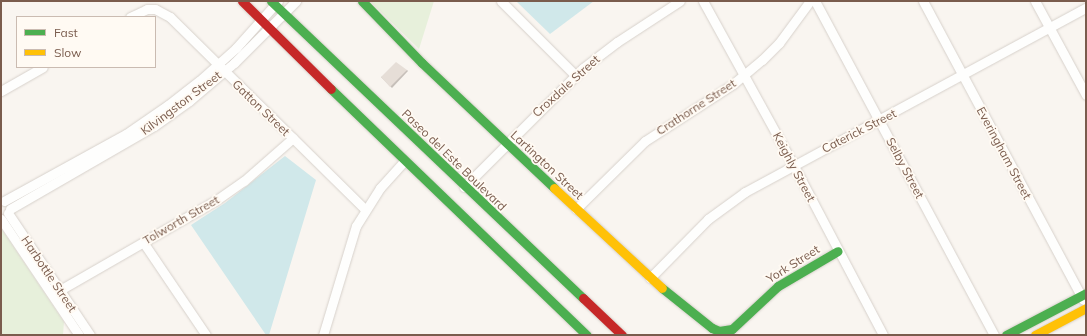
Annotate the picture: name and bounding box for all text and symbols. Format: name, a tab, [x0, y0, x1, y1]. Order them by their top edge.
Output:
legend	[16, 16, 156, 68]
text: Fast	[54, 25, 78, 40]
text: Slow	[54, 45, 82, 60]
street label: Croxdale Street	[529, 52, 603, 120]
street label: Kilvingston Street	[138, 68, 224, 138]
street label: Crathorne Street	[653, 76, 739, 138]
street label: Gatton Street	[229, 77, 293, 139]
street label: Everingham Street	[974, 104, 1034, 202]
street label: Paseo del Este Boulevard	[399, 106, 509, 214]
street label: Caterick Street	[819, 106, 899, 156]
street label: Lartington Street	[508, 128, 586, 202]
street label: Keighly Street	[770, 130, 818, 204]
street label: Selby Street	[883, 135, 927, 201]
street label: Tolworth Street	[140, 192, 222, 248]
street label: Harbottle Street	[18, 233, 80, 315]
street label: York Street	[764, 242, 822, 286]

